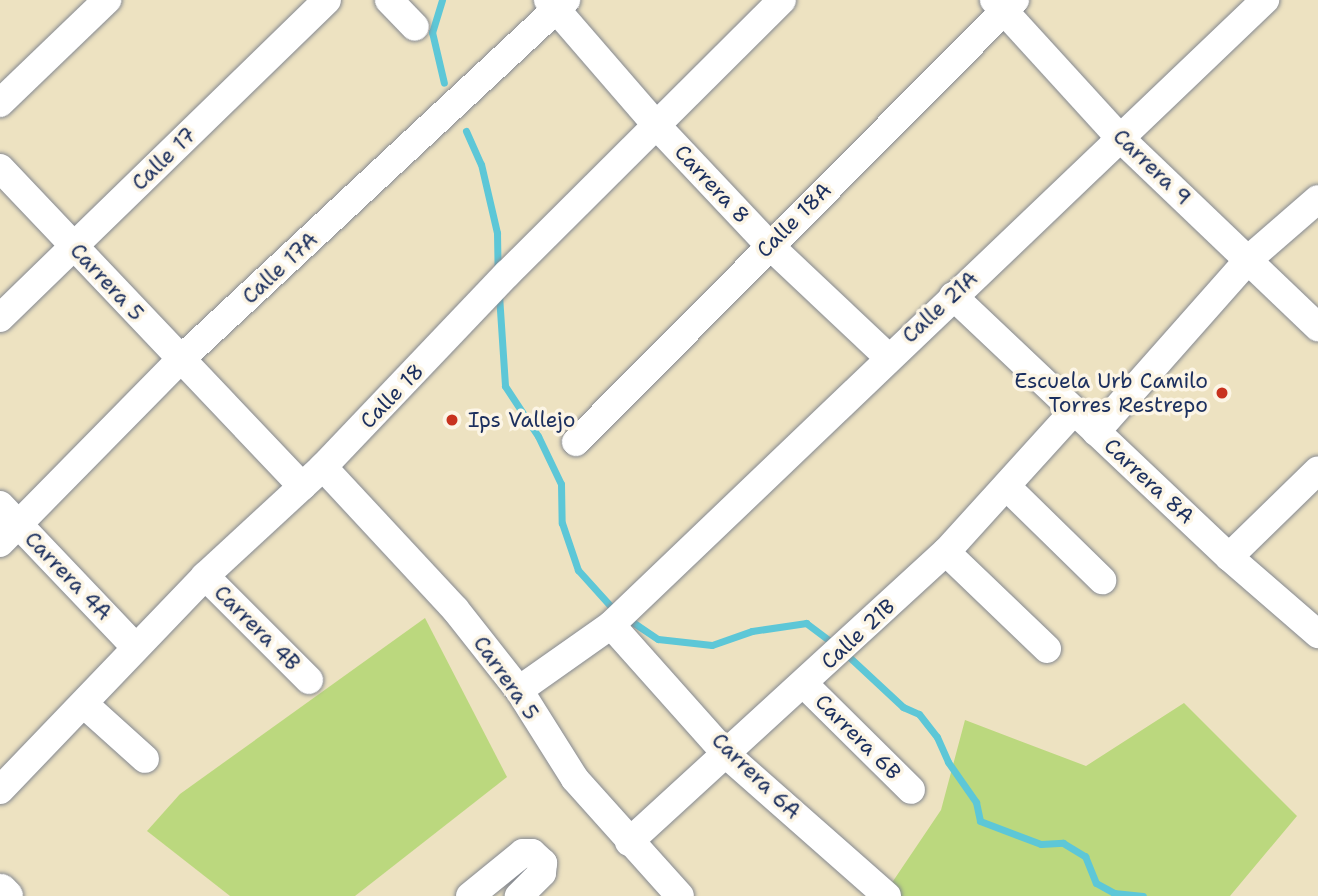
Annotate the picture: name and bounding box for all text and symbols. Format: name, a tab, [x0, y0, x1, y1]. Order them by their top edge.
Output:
street label: Calle 17	[127, 122, 201, 196]
street label: Carrera 9	[1108, 124, 1196, 210]
street label: Carrera 8	[669, 139, 755, 229]
street label: Calle 18A	[751, 177, 837, 263]
street label: Calle 17A	[237, 227, 323, 309]
street label: Carrera 5	[65, 238, 149, 326]
street label: Calle 21A	[897, 266, 983, 348]
street label: Calle 18	[355, 358, 429, 434]
place label: Escuela Urb Camilo Torres Restrepo	[1014, 368, 1208, 418]
marker: Escuela Urb Camilo Torres Restrepo	[1214, 385, 1230, 401]
place label: Ips Vallejo	[468, 407, 576, 433]
marker: Ips Vallejo	[442, 410, 462, 430]
street label: Carrera 8A	[1099, 433, 1199, 529]
street label: Carrera 4A	[19, 526, 117, 626]
street label: Carrera 4B	[209, 580, 305, 676]
street label: Calle 21B	[816, 593, 900, 675]
street label: Carrera 5	[468, 631, 544, 725]
street label: Carrera 6B	[810, 689, 906, 785]
street label: Carrera 6A	[707, 728, 805, 824]

